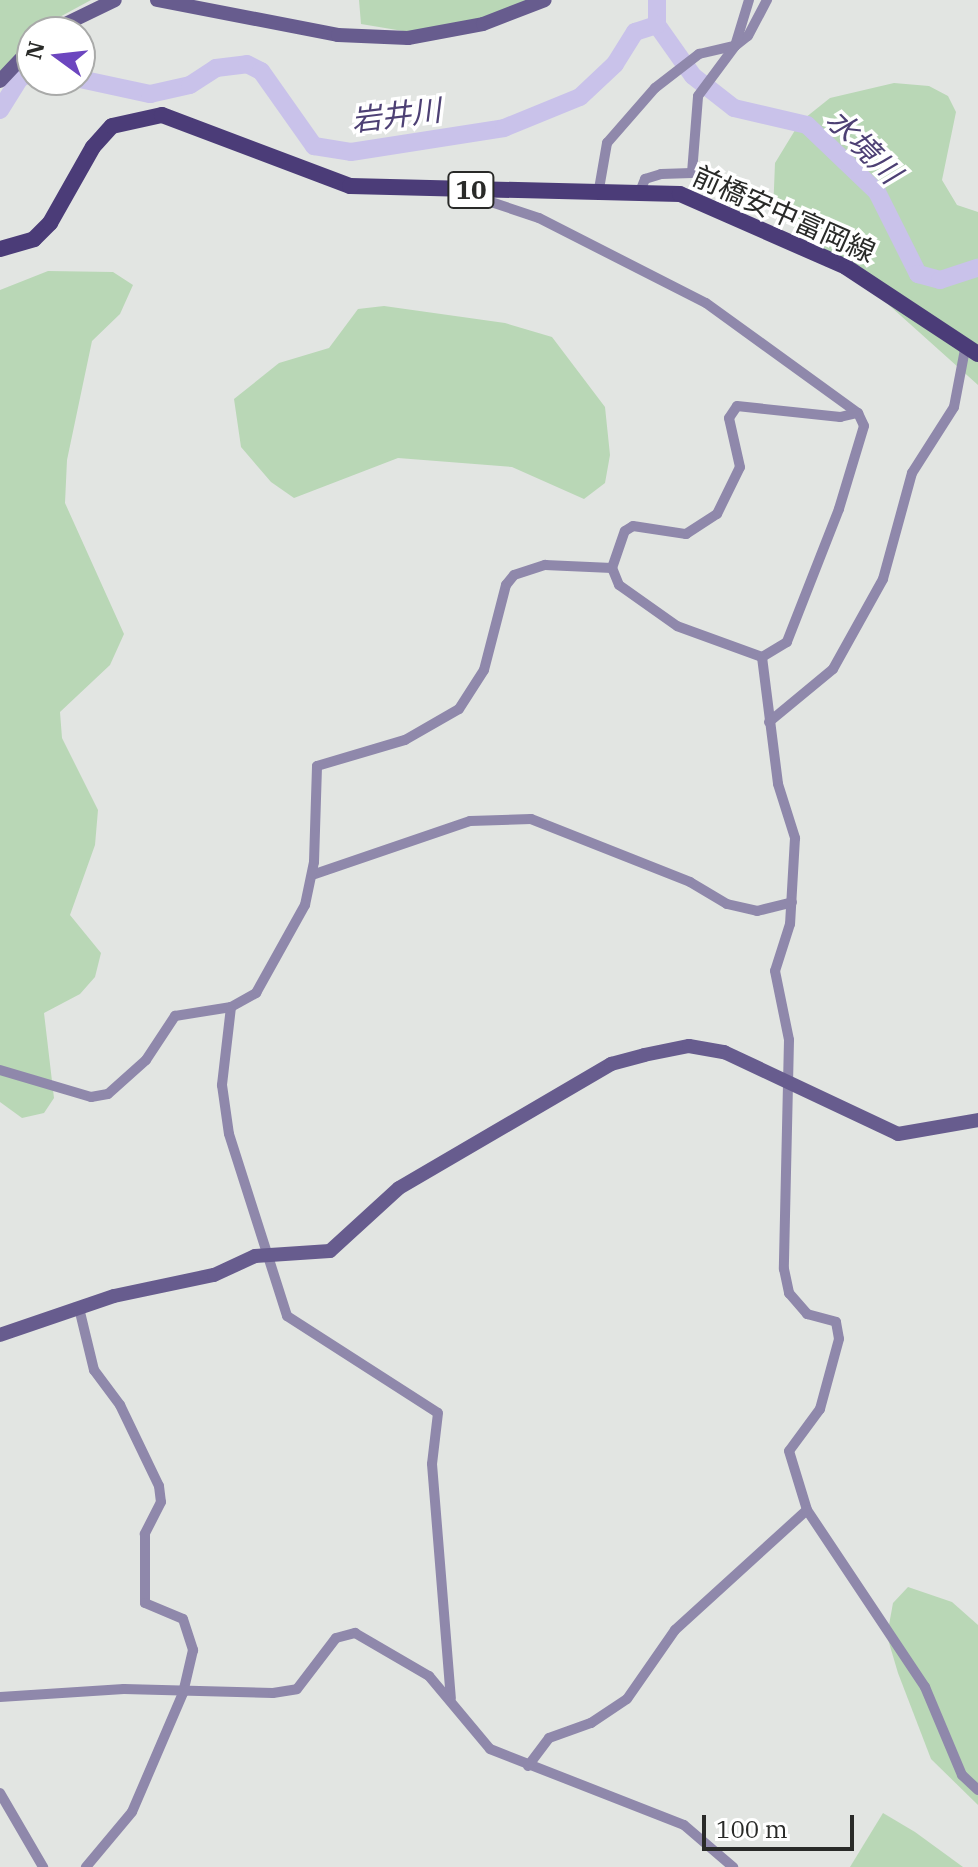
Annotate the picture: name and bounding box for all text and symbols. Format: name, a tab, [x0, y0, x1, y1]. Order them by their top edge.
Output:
north arrow	[16, 16, 96, 96]
text: N	[18, 38, 51, 62]
water label: 岩井川	[349, 92, 443, 138]
water label: 水境川	[819, 101, 909, 191]
street label: 前橋安中富岡線	[688, 159, 880, 269]
road number: 10	[447, 168, 495, 212]
scale bar	[706, 1799, 858, 1849]
text: 100 m	[716, 1813, 788, 1845]

